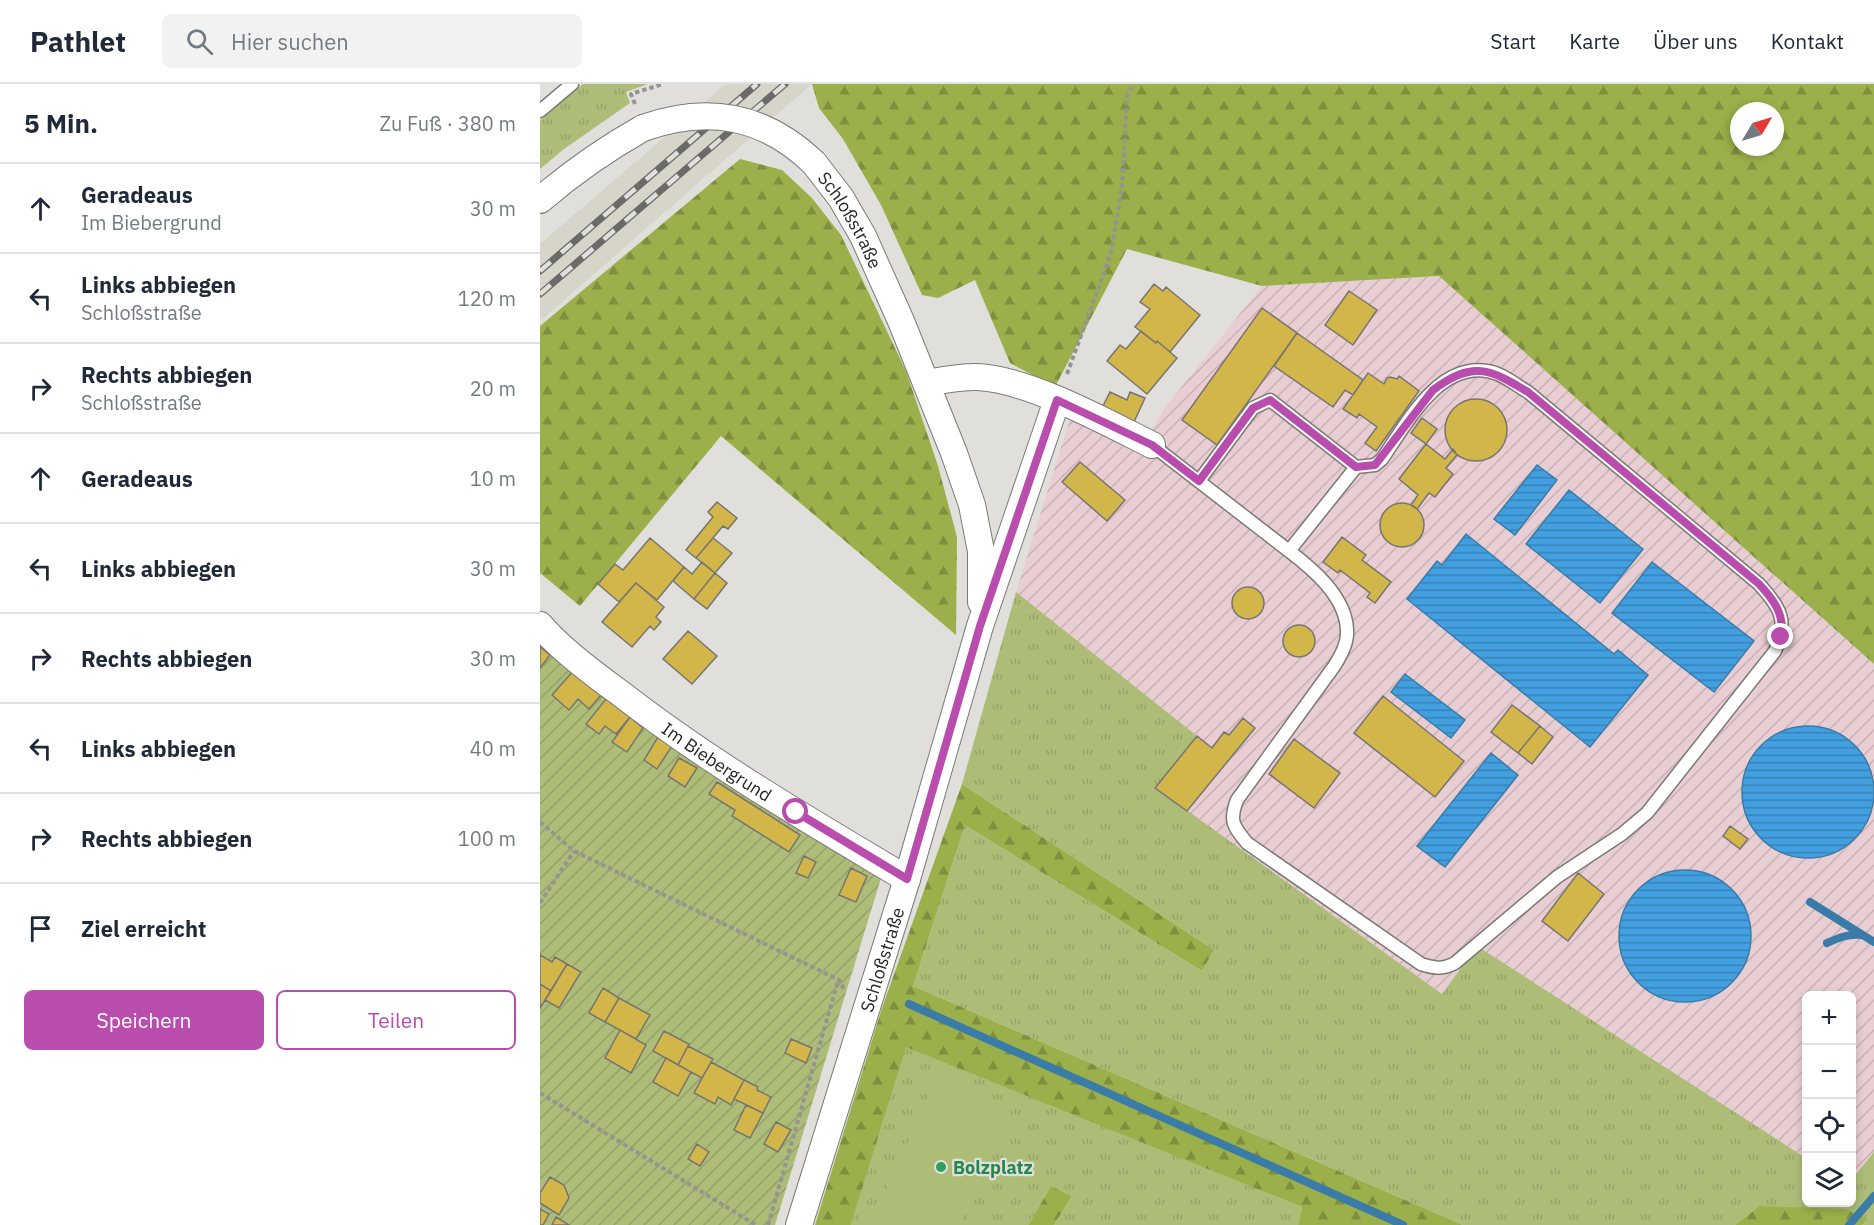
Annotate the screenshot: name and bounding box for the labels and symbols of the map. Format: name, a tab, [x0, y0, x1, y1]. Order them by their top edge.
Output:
north arrow	[1730, 102, 1784, 156]
street label: Schloßstraße	[813, 167, 888, 272]
route end	[1767, 623, 1793, 649]
street label: Im Biebergrund	[658, 717, 776, 806]
route start	[782, 798, 808, 824]
street label: Schloßstraße	[855, 904, 909, 1015]
place label: Bolzplatz	[953, 1156, 1033, 1179]
marker: Bolzplatz	[934, 1160, 948, 1174]

